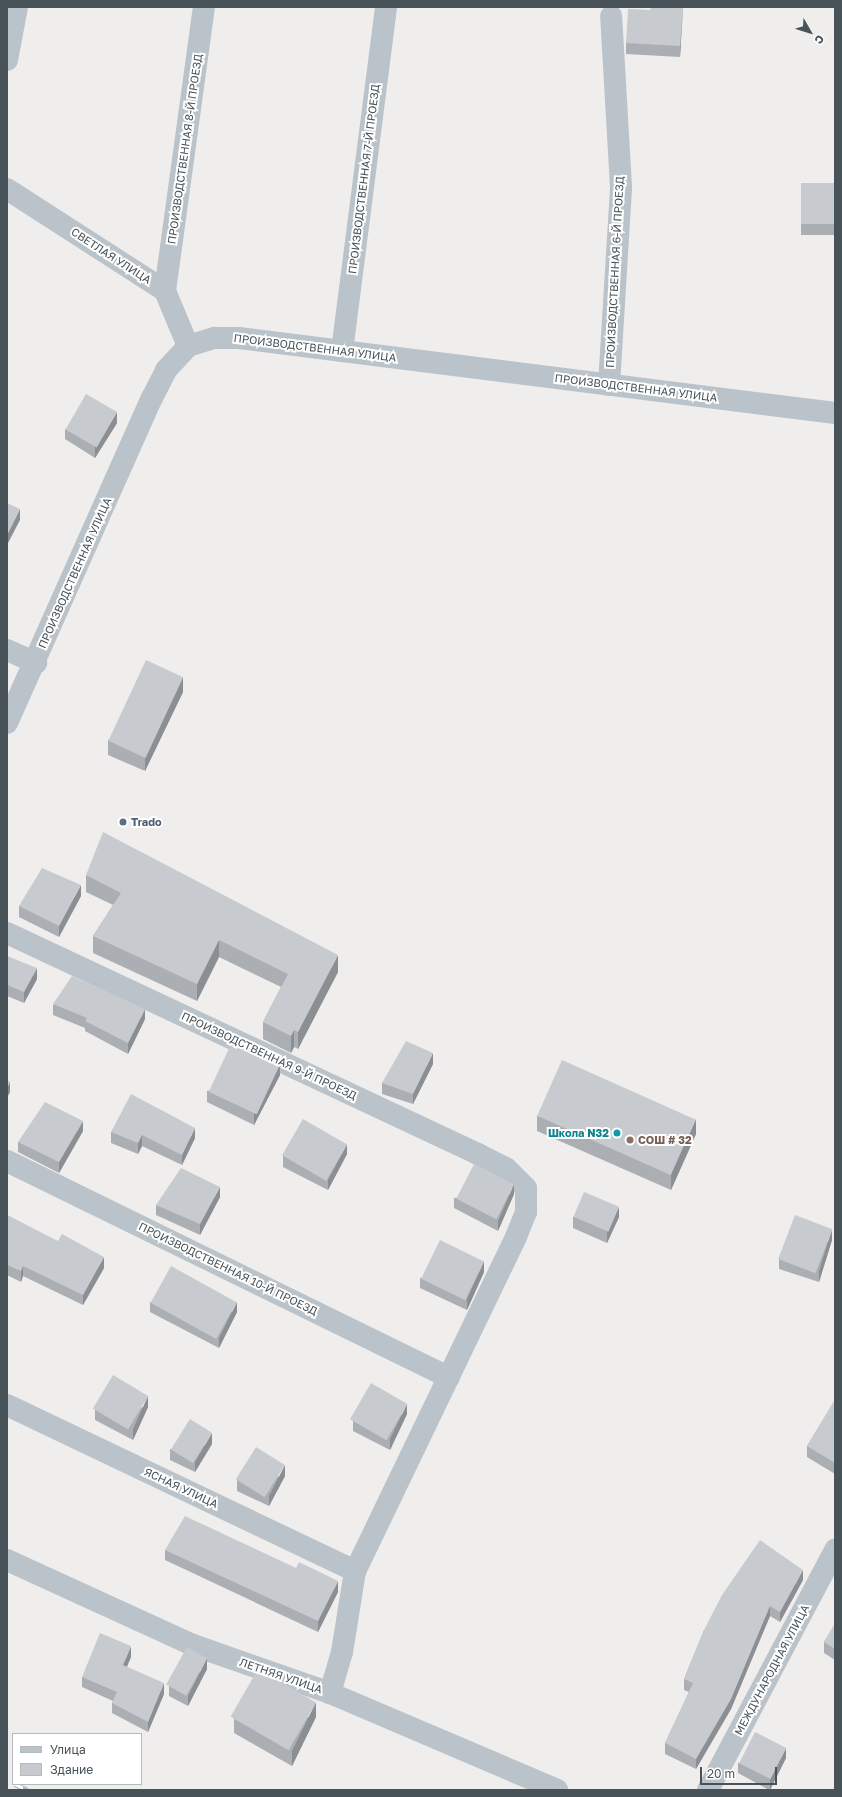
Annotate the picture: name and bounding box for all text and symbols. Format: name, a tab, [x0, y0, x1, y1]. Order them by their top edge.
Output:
north arrow	[790, 12, 830, 52]
text: С	[812, 33, 827, 47]
street label: ПРОИЗВОДСТВЕННАЯ 8-Й ПРОЕЗД	[165, 53, 205, 245]
street label: ПРОИЗВОДСТВЕННАЯ 7-Й ПРОЕЗД	[346, 83, 382, 275]
street label: ПРОИЗВОДСТВЕННАЯ 6-Й ПРОЕЗД	[603, 176, 627, 368]
street label: СВЕТЛАЯ УЛИЦА	[69, 225, 153, 287]
street label: ПРОИЗВОДСТВЕННАЯ УЛИЦА	[233, 331, 397, 365]
street label: ПРОИЗВОДСТВЕННАЯ УЛИЦА	[554, 371, 718, 405]
street label: ПРОИЗВОДСТВЕННАЯ УЛИЦА	[36, 496, 114, 650]
place label: Trado	[131, 815, 162, 829]
marker: Trado	[118, 817, 128, 827]
street label: ПРОИЗВОДСТВЕННАЯ 9-Й ПРОЕЗД	[179, 1009, 359, 1103]
place label: Школа N32	[548, 1126, 609, 1140]
marker: Школа N32	[612, 1128, 622, 1138]
place label: СОШ # 32	[638, 1133, 692, 1147]
marker: СОШ # 32	[625, 1135, 635, 1145]
street label: ПРОИЗВОДСТВЕННАЯ 10-Й ПРОЕЗД	[136, 1220, 320, 1318]
street label: ЯСНАЯ УЛИЦА	[142, 1465, 220, 1511]
street label: МЕЖДУНАРОДНАЯ УЛИЦА	[732, 1602, 812, 1738]
street label: ЛЕТНЯЯ УЛИЦА	[238, 1656, 324, 1696]
legend	[12, 1733, 142, 1785]
text: Улица	[50, 1742, 86, 1757]
scale bar	[702, 1759, 779, 1785]
text: Здание	[50, 1762, 93, 1777]
text: 20 m	[707, 1766, 735, 1781]

